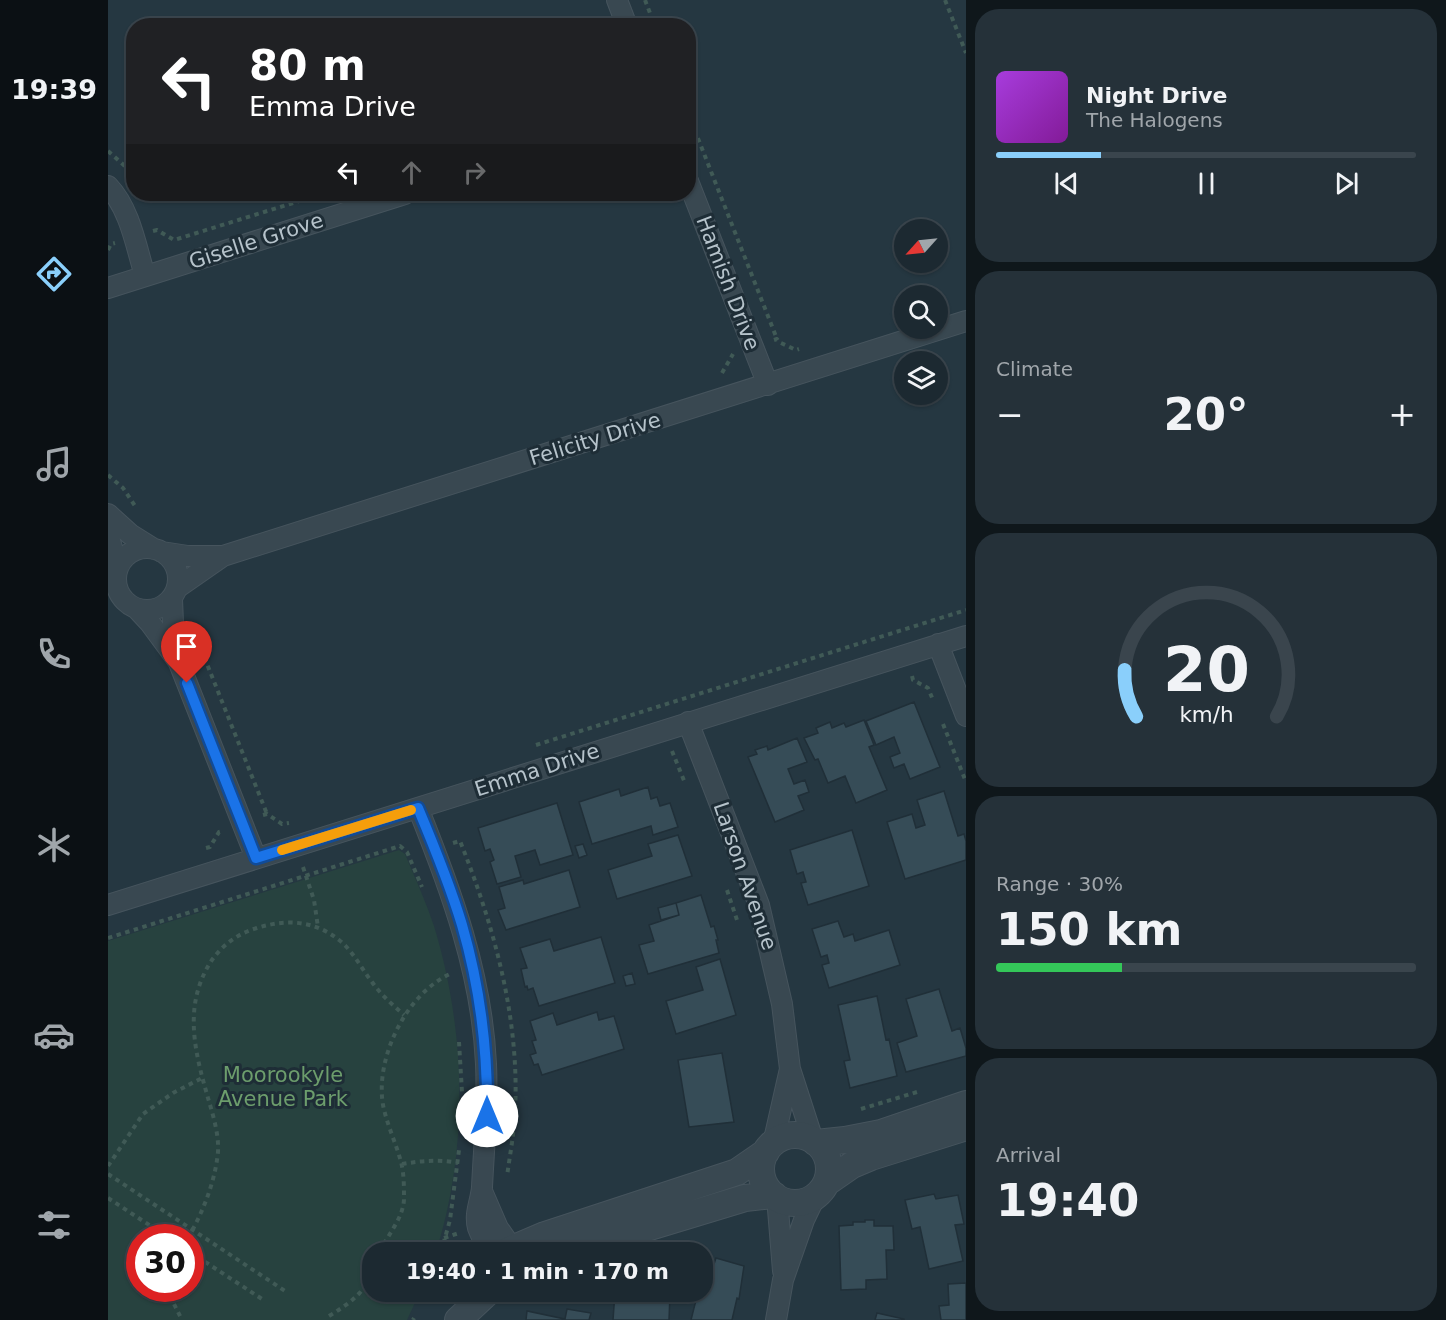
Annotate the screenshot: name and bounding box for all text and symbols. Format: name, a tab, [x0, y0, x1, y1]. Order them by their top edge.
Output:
text: 80 m	[249, 41, 366, 90]
icon: left	[150, 42, 228, 120]
text: 19:39	[11, 74, 97, 105]
text: Night Drive	[1086, 83, 1227, 108]
text: Emma Drive	[249, 91, 416, 122]
text: The Halogens	[1086, 108, 1223, 132]
icon: left	[332, 156, 365, 189]
icon: ahead	[395, 156, 428, 189]
icon: right	[458, 156, 491, 189]
icon: previous	[1050, 167, 1083, 200]
icon: pause	[1190, 167, 1223, 200]
icon: next	[1330, 167, 1363, 200]
street label: Giselle Grove	[186, 208, 326, 274]
street label: Hamish Drive	[691, 212, 765, 354]
north arrow	[894, 219, 948, 273]
map controls	[894, 219, 948, 405]
icon: directions	[33, 253, 75, 295]
button: search	[894, 285, 948, 339]
button: layers	[894, 351, 948, 405]
text: Climate	[996, 357, 1073, 381]
text: 20°	[1163, 388, 1249, 441]
text: −	[996, 395, 1024, 434]
text: +	[1388, 395, 1416, 434]
street label: Felicity Drive	[526, 408, 664, 470]
icon: music	[33, 443, 75, 485]
pin	[161, 621, 212, 683]
icon: arrive	[170, 630, 203, 663]
icon: phone	[33, 633, 75, 675]
text: 20	[1163, 633, 1249, 706]
text: km/h	[1179, 702, 1233, 727]
street label: Emma Drive	[472, 739, 602, 801]
street label: Larson Avenue	[708, 799, 782, 953]
icon: climate	[33, 824, 75, 866]
text: Range · 30%	[996, 872, 1123, 896]
text: 150 km	[996, 903, 1182, 956]
icon: car	[33, 1014, 75, 1056]
park label: Moorookyle Avenue Park	[218, 1063, 349, 1111]
position arrow	[455, 1084, 519, 1148]
text: Arrival	[996, 1143, 1061, 1167]
text: 19:40	[996, 1174, 1139, 1227]
icon: filters	[33, 1204, 75, 1246]
speed limit sign: 30	[126, 1224, 204, 1302]
text: 19:40 · 1 min · 170 m	[406, 1259, 669, 1284]

